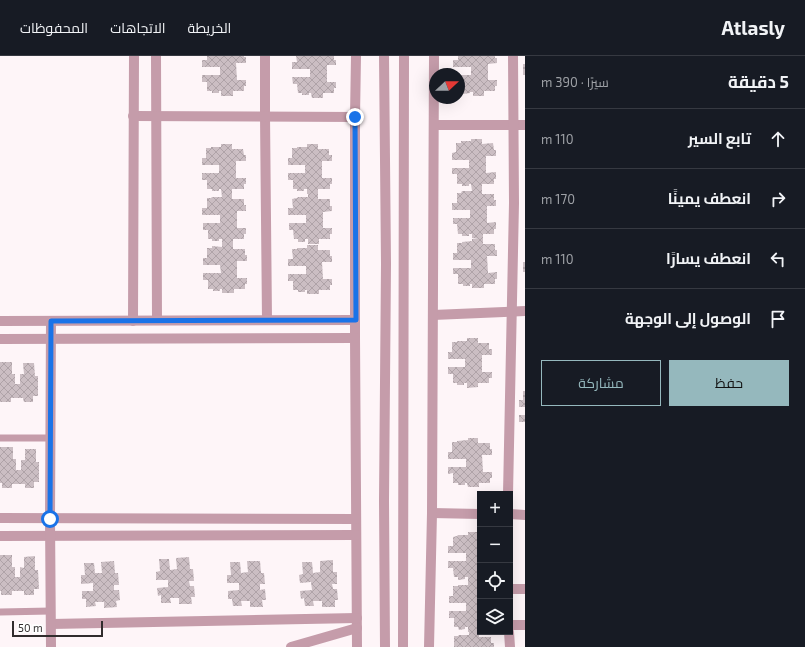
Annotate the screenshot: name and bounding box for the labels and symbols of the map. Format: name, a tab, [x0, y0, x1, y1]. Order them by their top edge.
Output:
north arrow	[429, 68, 465, 104]
route end	[346, 108, 364, 126]
route start	[41, 510, 59, 528]
scale bar	[12, 619, 103, 638]

